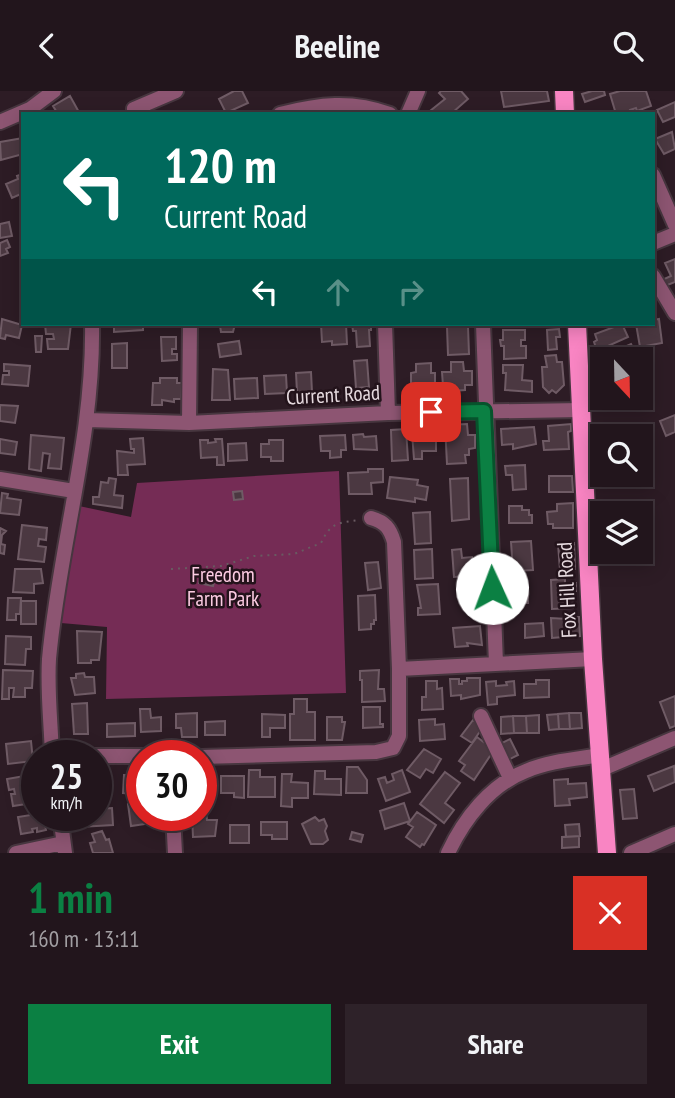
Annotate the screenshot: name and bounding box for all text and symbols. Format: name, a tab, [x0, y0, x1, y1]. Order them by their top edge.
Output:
text: Beeline	[294, 25, 381, 67]
icon: back	[28, 27, 66, 65]
icon: search	[609, 27, 647, 65]
text: 120 m	[164, 133, 277, 197]
icon: left	[49, 140, 140, 231]
text: Current Road	[164, 195, 307, 237]
icon: left	[246, 273, 284, 311]
icon: ahead	[319, 273, 357, 311]
icon: right	[392, 273, 430, 311]
north arrow	[590, 347, 653, 409]
map controls	[590, 347, 653, 564]
street label: Current Road	[285, 379, 381, 410]
pin	[401, 382, 461, 442]
icon: arrive	[412, 393, 450, 431]
button: search	[590, 424, 653, 487]
button: layers	[590, 501, 653, 564]
street label: Fox Hill Road	[551, 541, 582, 639]
position arrow	[455, 551, 529, 625]
park label: Freedom Farm Park	[187, 561, 259, 612]
speed limit sign: 30	[126, 740, 217, 831]
text: 25	[50, 753, 83, 799]
text: km/h	[51, 791, 82, 814]
text: 1 min	[28, 870, 113, 925]
button: close	[573, 876, 647, 950]
text: 160 m · 13:11	[28, 924, 140, 953]
button: Exit	[28, 1004, 331, 1084]
button: Share	[345, 1004, 647, 1084]

